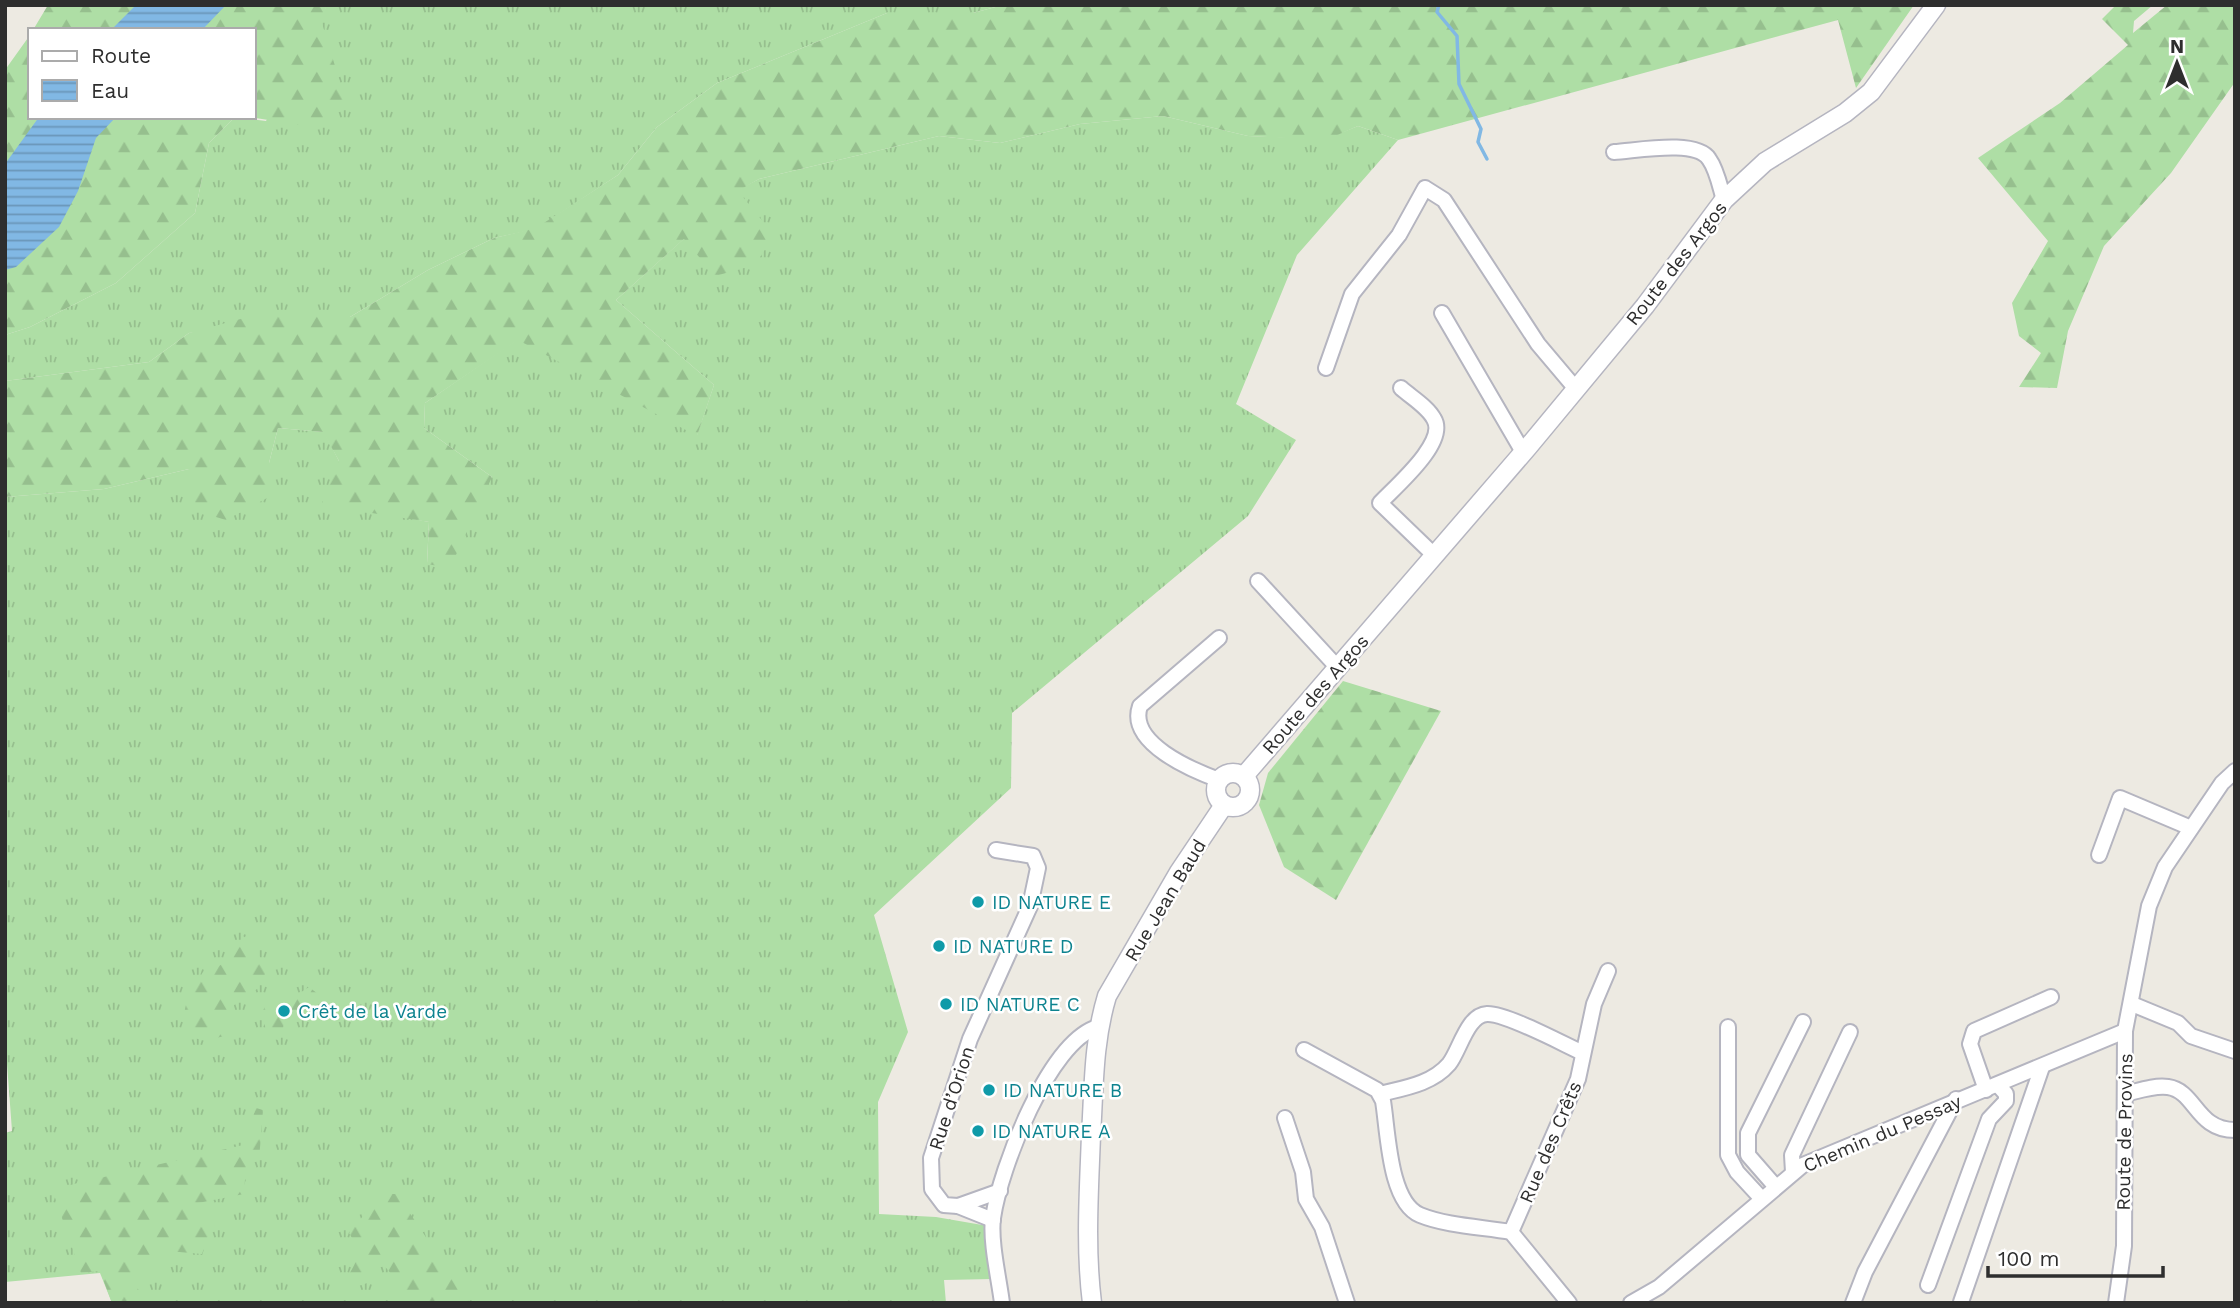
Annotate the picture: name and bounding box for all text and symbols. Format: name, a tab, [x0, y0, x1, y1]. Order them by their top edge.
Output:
legend	[28, 28, 256, 119]
north arrow	[2142, 28, 2212, 98]
text: N	[2170, 35, 2184, 58]
text: Route	[91, 43, 151, 68]
text: Eau	[91, 78, 129, 103]
street label: Route des Argos	[1621, 197, 1732, 330]
street label: Route des Argos	[1257, 630, 1374, 759]
street label: Rue Jean Baud	[1120, 835, 1211, 966]
place label: ID NATURE E	[992, 891, 1111, 914]
marker: ID NATURE E	[970, 894, 986, 910]
place label: ID NATURE D	[953, 935, 1073, 958]
marker: ID NATURE D	[931, 938, 947, 954]
place label: ID NATURE C	[960, 993, 1080, 1016]
marker: ID NATURE C	[938, 996, 954, 1012]
place label: Crêt de la Varde	[298, 1000, 447, 1023]
marker: Crêt de la Varde	[276, 1003, 292, 1019]
street label: Rue d’Orion	[924, 1043, 979, 1153]
street label: Route de Provins	[2112, 1053, 2137, 1211]
street label: Rue des Crêts	[1514, 1078, 1586, 1207]
place label: ID NATURE B	[1003, 1079, 1122, 1102]
marker: ID NATURE B	[981, 1082, 997, 1098]
street label: Chemin du Pessay	[1800, 1090, 1965, 1177]
place label: ID NATURE A	[992, 1120, 1111, 1143]
marker: ID NATURE A	[970, 1123, 986, 1139]
scale bar	[1988, 1234, 2163, 1278]
text: 100 m	[1998, 1246, 2060, 1271]

